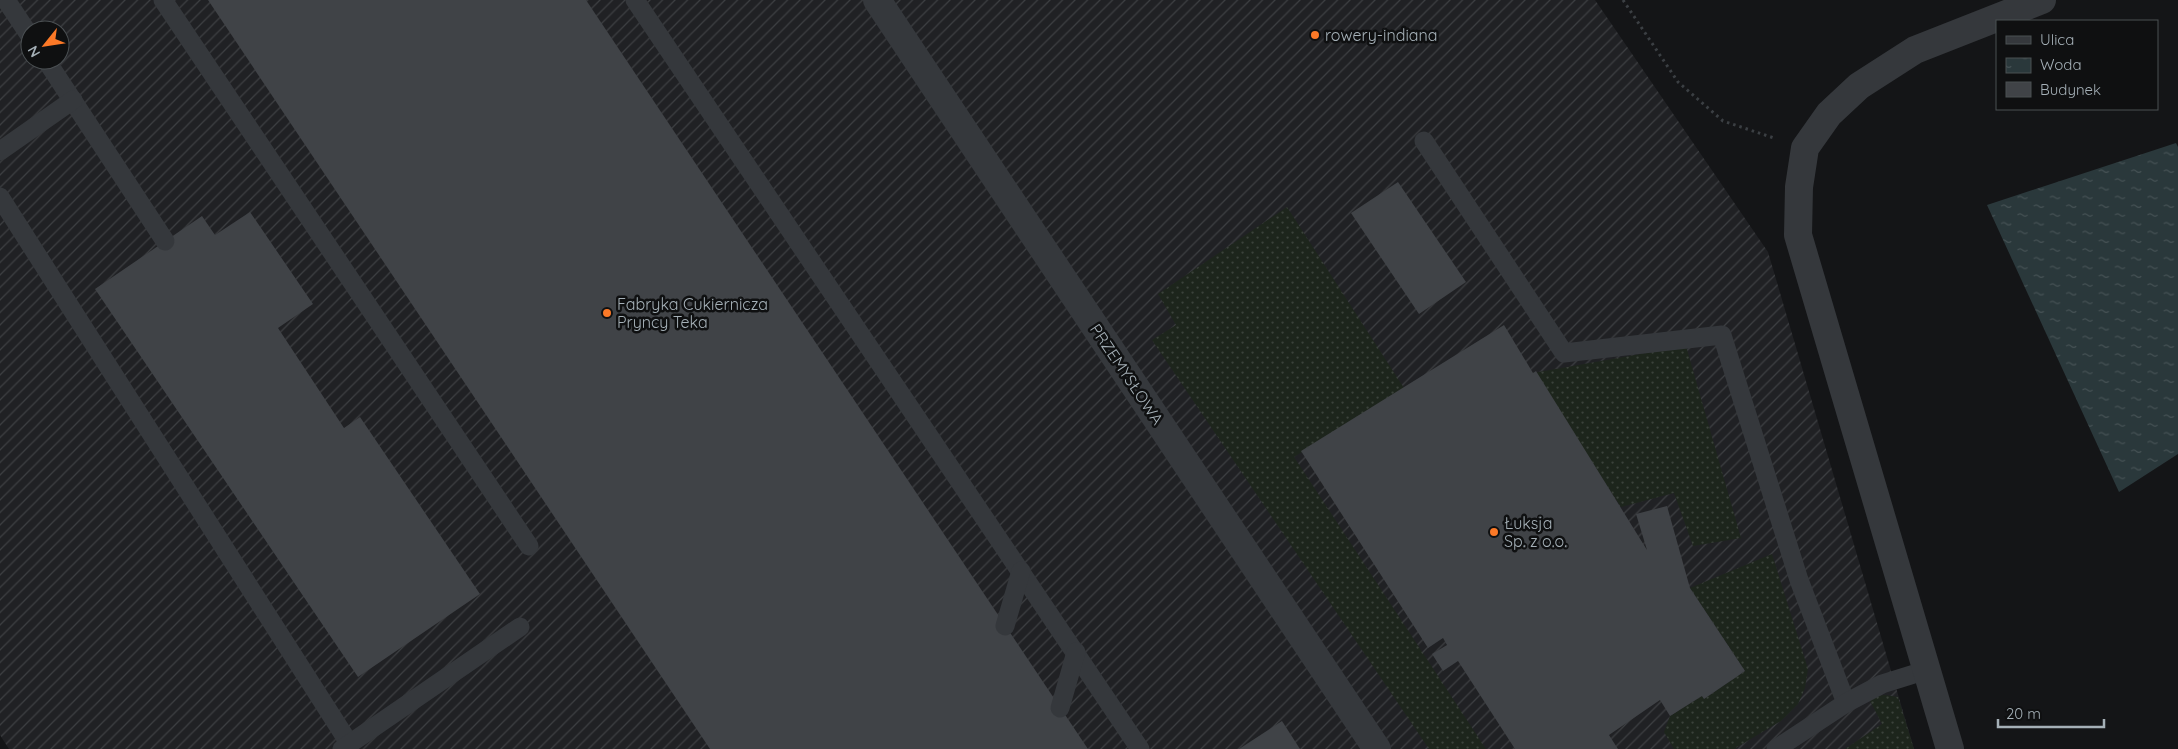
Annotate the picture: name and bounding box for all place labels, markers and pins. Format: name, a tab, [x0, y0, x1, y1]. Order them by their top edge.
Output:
place label: rowery-indiana	[1325, 25, 1437, 45]
marker: rowery-indiana	[1309, 29, 1321, 41]
place label: Fabryka Cukiernicza Pryncy Teka	[617, 294, 768, 332]
marker: Fabryka Cukiernicza Pryncy Teka	[601, 307, 613, 319]
place label: Łuksja Sp. z o.o.	[1504, 513, 1567, 551]
marker: Łuksja Sp. z o.o.	[1488, 526, 1500, 538]

